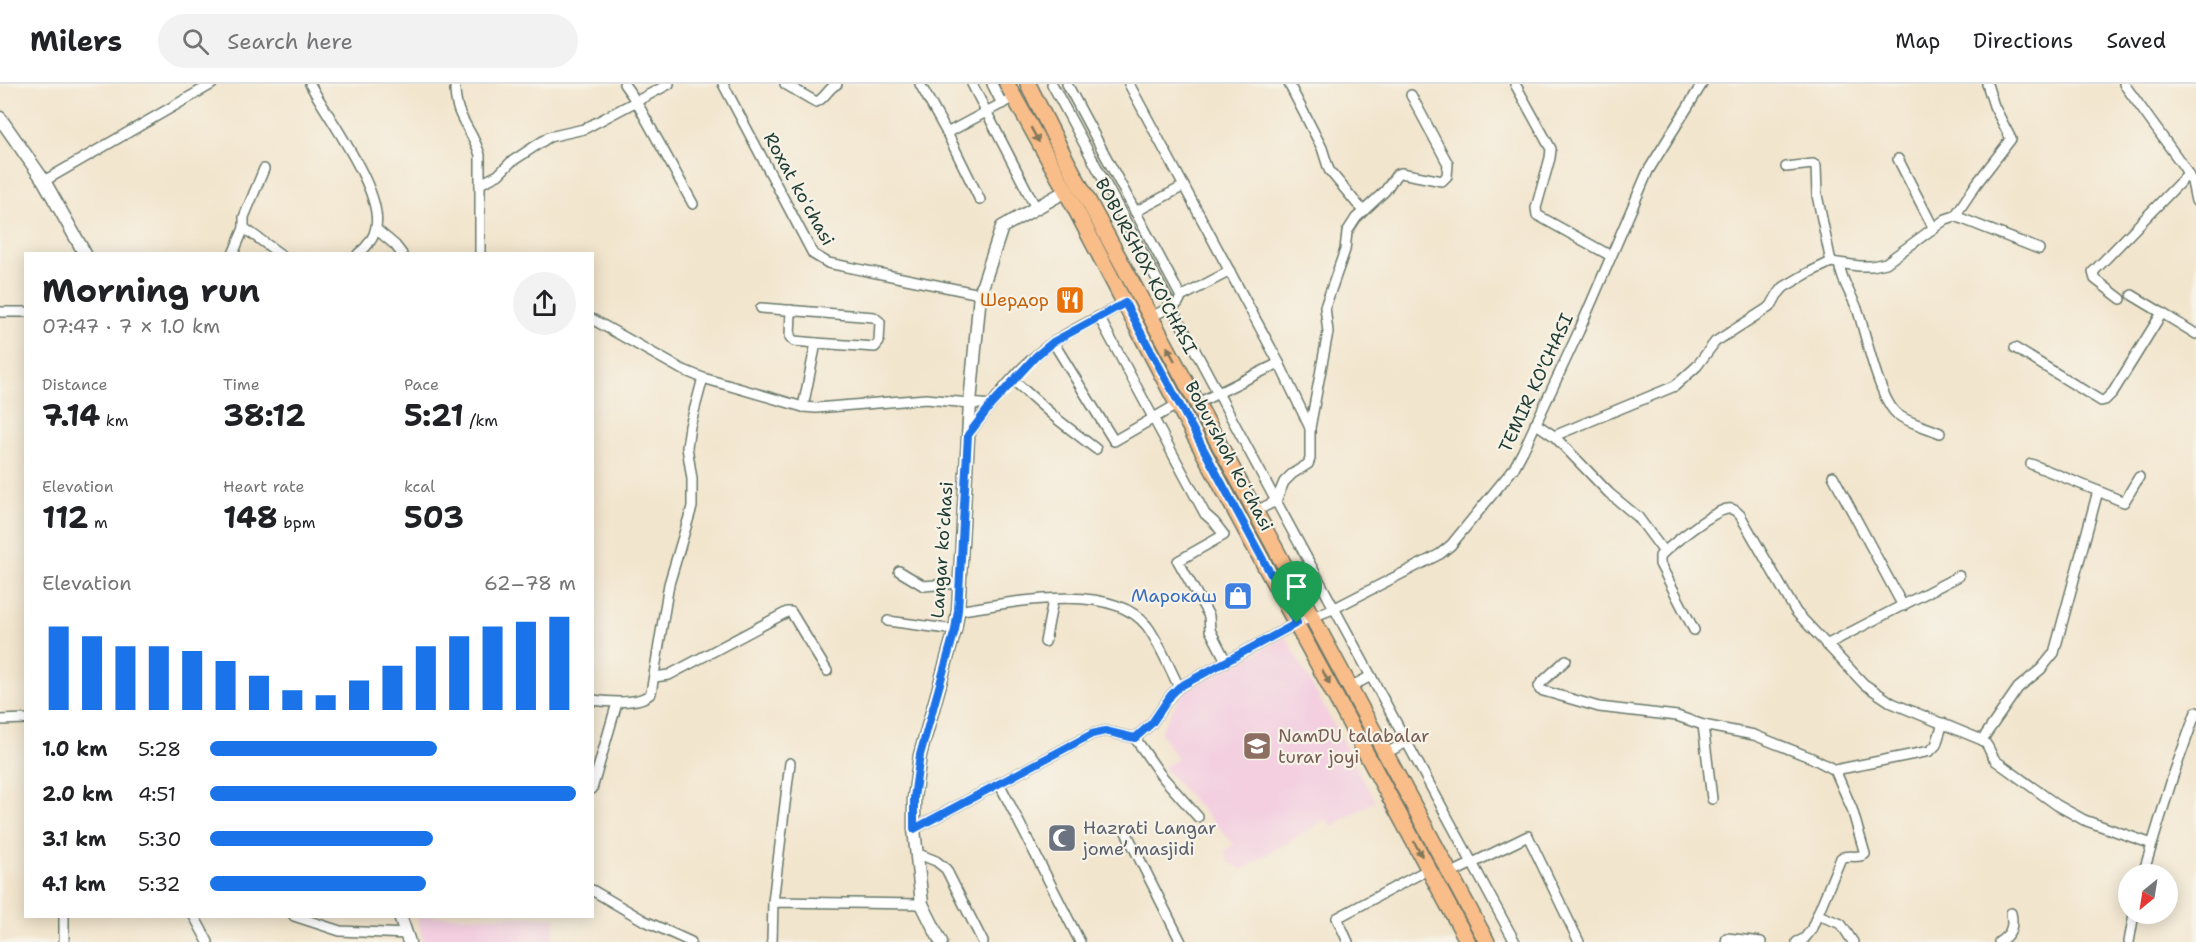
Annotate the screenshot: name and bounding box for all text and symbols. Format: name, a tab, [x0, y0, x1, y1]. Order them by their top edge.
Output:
search box	[158, 14, 578, 68]
text: Milers	[30, 22, 122, 60]
icon: search	[179, 25, 212, 58]
text: Search here	[227, 27, 353, 56]
text: Map	[1895, 27, 1940, 55]
text: Directions	[1973, 27, 2073, 55]
text: Saved	[2106, 27, 2166, 55]
one-way arrow	[1030, 127, 1040, 144]
street label: Roxat koʻchasi	[758, 128, 840, 250]
street label: BOBURSHOX KO'CHASI	[1089, 174, 1203, 358]
text: Morning run	[42, 268, 260, 313]
button: share	[513, 272, 576, 335]
restaurant icon: Шердор	[1054, 284, 1086, 316]
place label: Шердор	[980, 288, 1049, 312]
street label: TEMIR KO'CHASI	[1493, 309, 1579, 456]
text: 07:47 · 7 × 1.0 km	[42, 313, 220, 339]
one-way arrow	[1166, 345, 1176, 362]
text: Distance	[42, 374, 108, 395]
text: Time	[223, 374, 260, 395]
text: Pace	[404, 374, 439, 395]
street label: Boburshoh koʻchasi	[1179, 377, 1279, 535]
text: 7.14	[42, 395, 100, 436]
text: 38:12	[223, 395, 306, 436]
text: 5:21	[404, 395, 464, 436]
text: km	[100, 410, 128, 431]
text: /km	[464, 410, 498, 431]
text: Elevation	[42, 476, 114, 497]
text: Heart rate	[223, 476, 305, 497]
text: kcal	[404, 476, 435, 497]
street label: Langar koʻchasi	[925, 481, 959, 619]
text: 112	[42, 497, 89, 538]
text: 148	[223, 497, 278, 538]
text: 503	[404, 497, 464, 538]
text: m	[89, 512, 108, 533]
text: bpm	[278, 512, 316, 533]
pin	[1271, 561, 1322, 623]
text: Elevation	[42, 570, 132, 596]
text: 62–78 m	[484, 570, 576, 596]
icon: arrive	[1280, 570, 1313, 603]
shop icon: Марокаш	[1222, 580, 1254, 612]
place label: Марокаш	[1131, 584, 1217, 608]
one-way arrow	[1321, 669, 1331, 686]
place label: NamDU talabalar turar joyi	[1278, 724, 1430, 769]
school or university icon: NamDU talabalar turar joyi	[1241, 730, 1273, 762]
text: 1.0 km	[42, 736, 107, 762]
text: 5:28	[138, 736, 181, 762]
text: 2.0 km	[42, 781, 113, 807]
text: 4:51	[138, 781, 176, 807]
place label: Hazrati Langar jome’ masjidi	[1082, 816, 1217, 861]
mosque icon: Hazrati Langar jome’ masjidi	[1046, 822, 1078, 854]
text: 3.1 km	[42, 826, 106, 852]
text: 5:30	[138, 826, 182, 852]
one-way arrow	[1413, 841, 1423, 858]
north arrow	[2118, 864, 2178, 924]
map controls	[2118, 864, 2178, 924]
text: 4.1 km	[42, 871, 106, 897]
text: 5:32	[138, 871, 181, 897]

